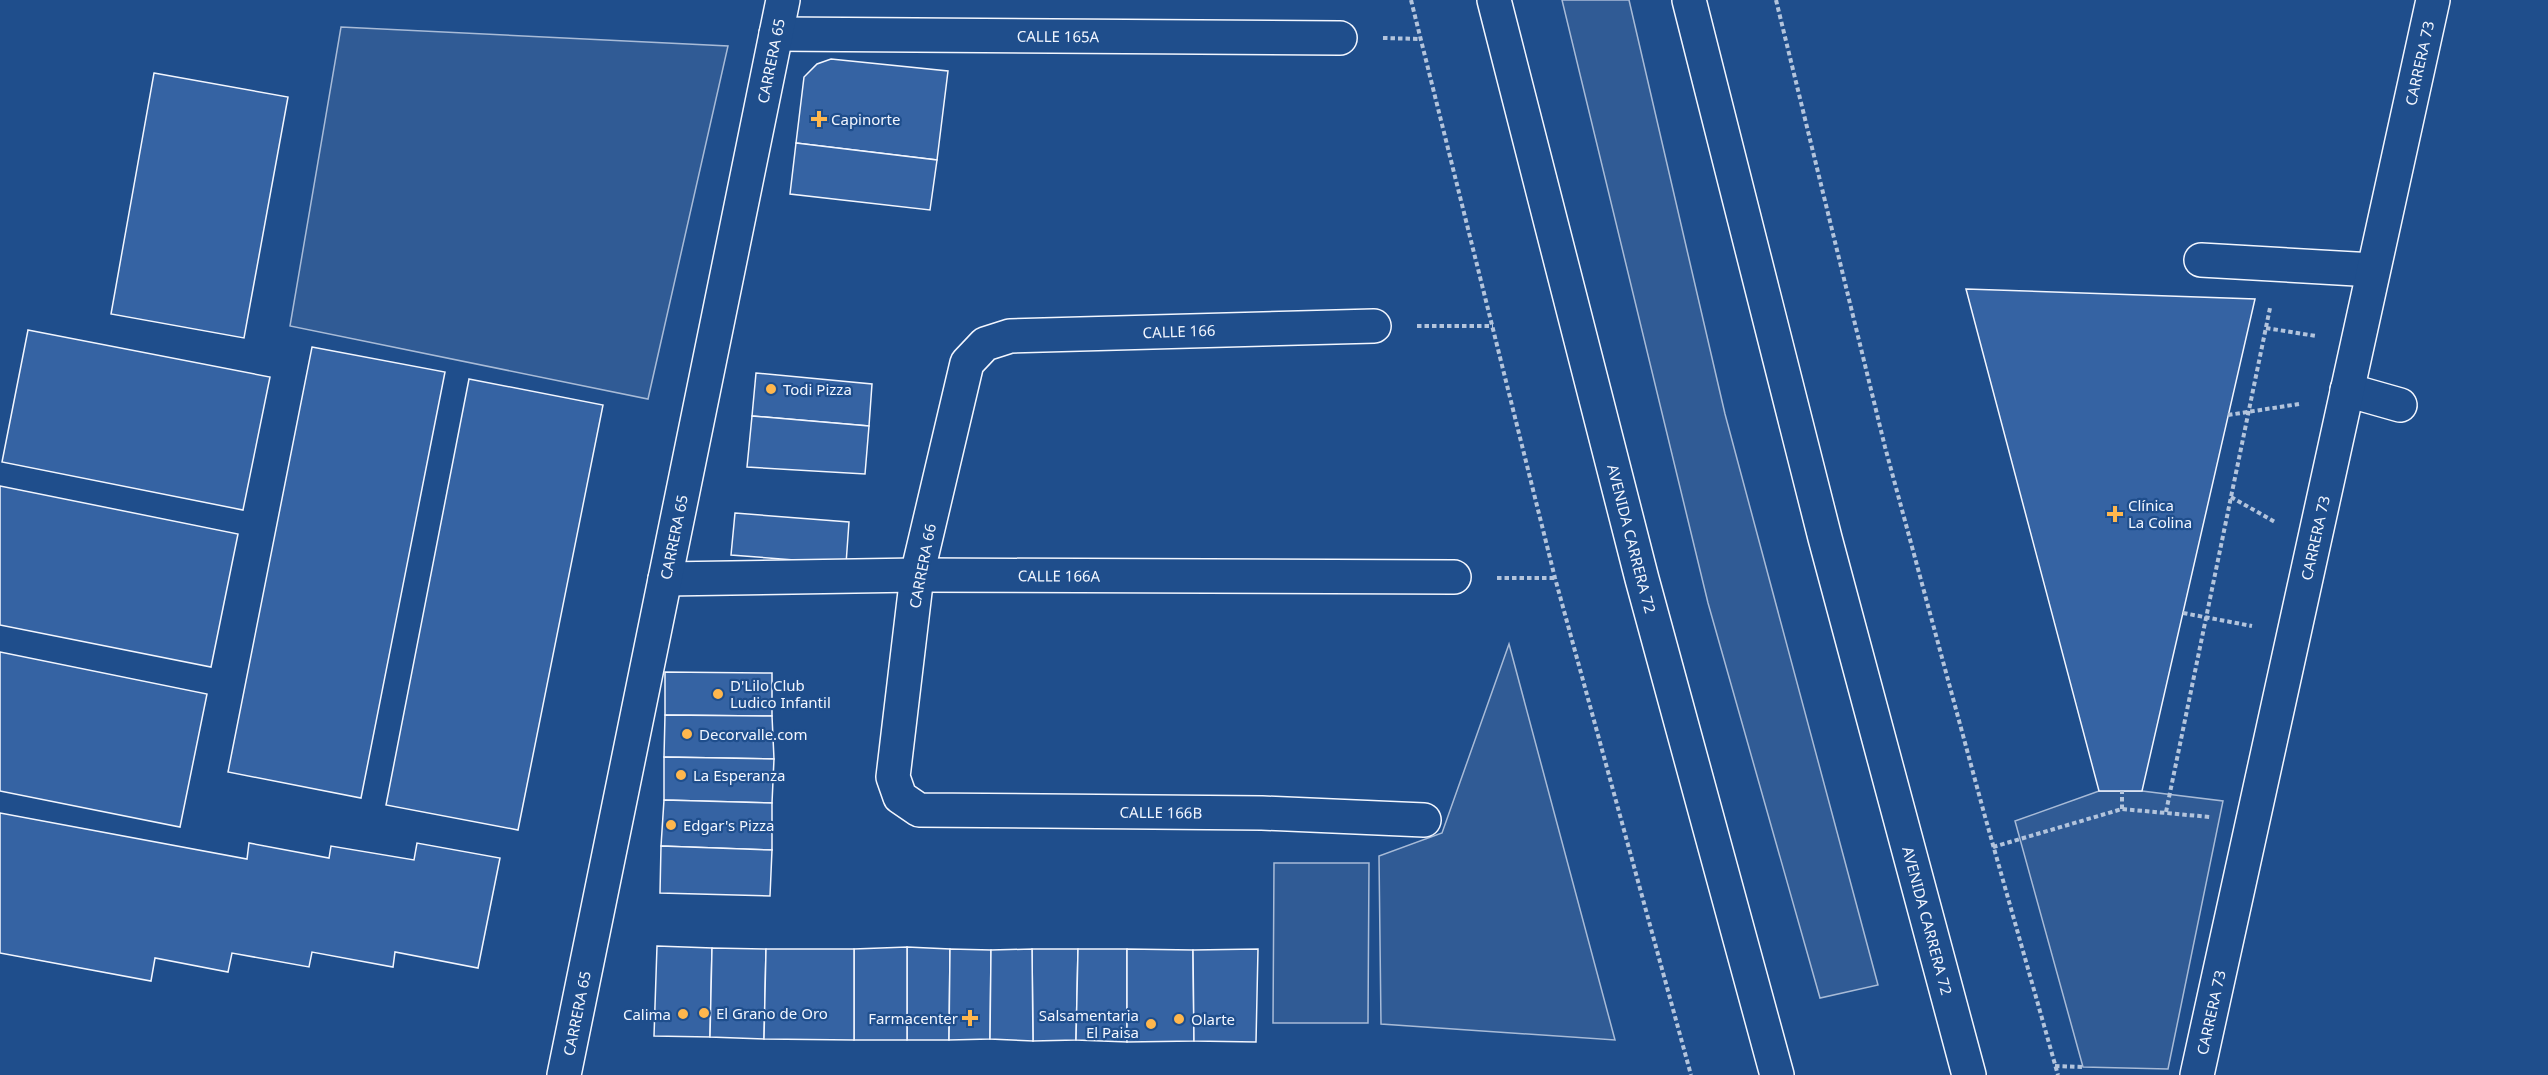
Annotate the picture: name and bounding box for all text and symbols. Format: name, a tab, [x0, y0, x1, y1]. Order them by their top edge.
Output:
street label: CARRERA 65	[752, 17, 789, 105]
street label: CARRERA 73	[2400, 19, 2438, 107]
street label: CALLE 165A	[1017, 26, 1100, 46]
place label: Capinorte	[831, 109, 900, 129]
marker: Capinorte	[812, 112, 826, 126]
street label: CALLE 166	[1142, 320, 1216, 342]
place label: Todi Pizza	[783, 379, 852, 399]
marker: Todi Pizza	[764, 382, 778, 396]
street label: AVENIDA CARRERA 72	[1603, 462, 1661, 615]
street label: CARRERA 65	[655, 493, 692, 581]
street label: CARRERA 73	[2296, 494, 2334, 582]
place label: Clínica La Colina	[2128, 495, 2192, 532]
marker: Clínica La Colina	[2106, 505, 2124, 523]
street label: CARRERA 66	[904, 522, 940, 610]
street label: CALLE 166A	[1018, 565, 1101, 586]
place label: D'Lilo Club Ludico Infantil	[730, 675, 831, 712]
marker: D'Lilo Club Ludico Infantil	[711, 687, 725, 701]
place label: Decorvalle.com	[699, 724, 807, 744]
marker: Decorvalle.com	[680, 727, 694, 741]
place label: La Esperanza	[693, 765, 785, 785]
marker: La Esperanza	[674, 768, 688, 782]
street label: CALLE 166B	[1120, 802, 1202, 822]
place label: Edgar's Pizza	[683, 815, 774, 835]
marker: Edgar's Pizza	[664, 818, 678, 832]
street label: AVENIDA CARRERA 72	[1898, 844, 1957, 997]
street label: CARRERA 73	[2192, 968, 2230, 1057]
street label: CARRERA 65	[558, 969, 595, 1057]
place label: El Grano de Oro	[716, 1003, 828, 1023]
place label: Calima	[623, 1004, 671, 1024]
place label: Salsamentaria El Paisa	[1039, 1005, 1139, 1042]
marker: El Grano de Oro	[697, 1006, 711, 1020]
marker: Calima	[676, 1007, 690, 1021]
place label: Farmacenter	[868, 1008, 958, 1028]
place label: Olarte	[1191, 1009, 1235, 1029]
marker: Farmacenter	[963, 1011, 977, 1025]
marker: Olarte	[1172, 1012, 1186, 1026]
marker: Salsamentaria El Paisa	[1144, 1017, 1158, 1031]

